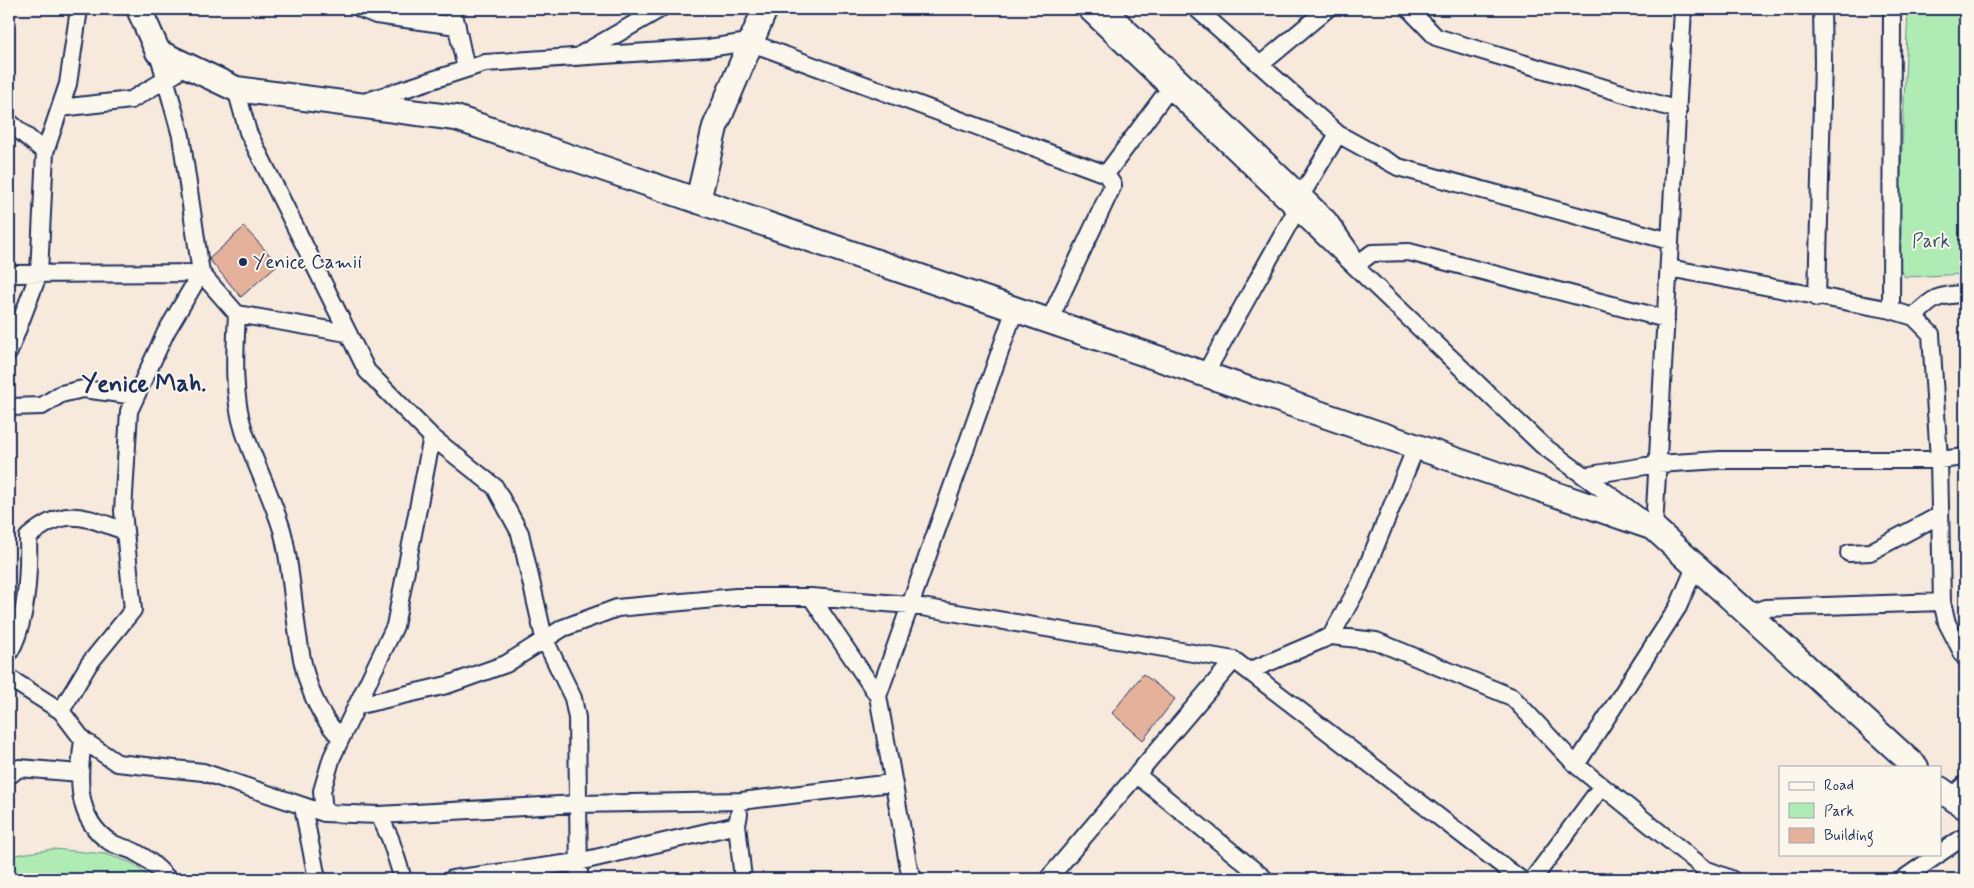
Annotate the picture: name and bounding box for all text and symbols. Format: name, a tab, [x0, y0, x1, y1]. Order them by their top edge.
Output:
park label: Park	[1912, 229, 1950, 254]
place label: Yenice Camii	[253, 250, 362, 275]
marker: Yenice Camii	[237, 256, 249, 268]
district label: Yenice Mah.	[82, 369, 206, 400]
legend	[1779, 766, 1942, 856]
text: Road	[1824, 776, 1854, 796]
text: Park	[1824, 802, 1854, 822]
text: Building	[1824, 826, 1874, 847]

